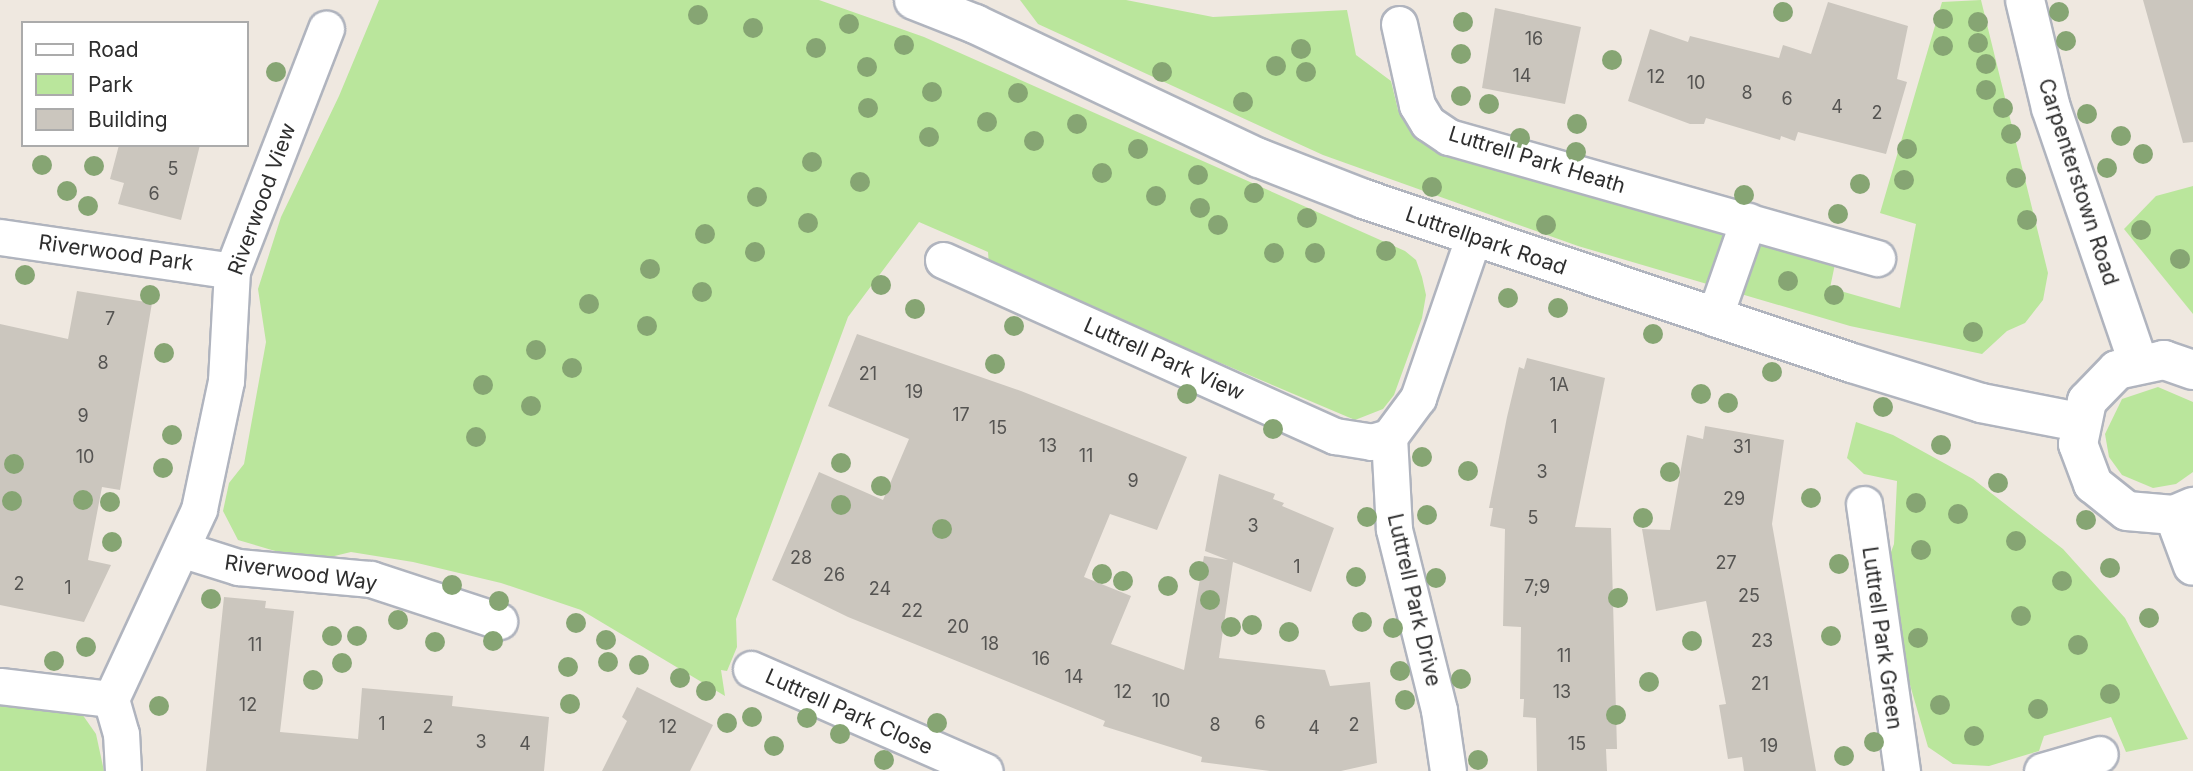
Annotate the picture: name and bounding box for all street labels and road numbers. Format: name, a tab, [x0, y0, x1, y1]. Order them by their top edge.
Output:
street label: Carpenterstown Road	[2033, 75, 2123, 289]
street label: Riverwood View	[223, 120, 301, 278]
street label: Luttrell Park Heath	[1446, 121, 1628, 199]
street label: Luttrellpark Road	[1402, 202, 1570, 280]
street label: Riverwood Park	[37, 230, 195, 276]
street label: Luttrell Park View	[1080, 312, 1248, 406]
street label: Luttrell Park Drive	[1382, 511, 1446, 689]
street label: Luttrell Park Green	[1857, 545, 1907, 731]
street label: Riverwood Way	[223, 550, 379, 596]
street label: Luttrell Park Close	[761, 664, 937, 760]

